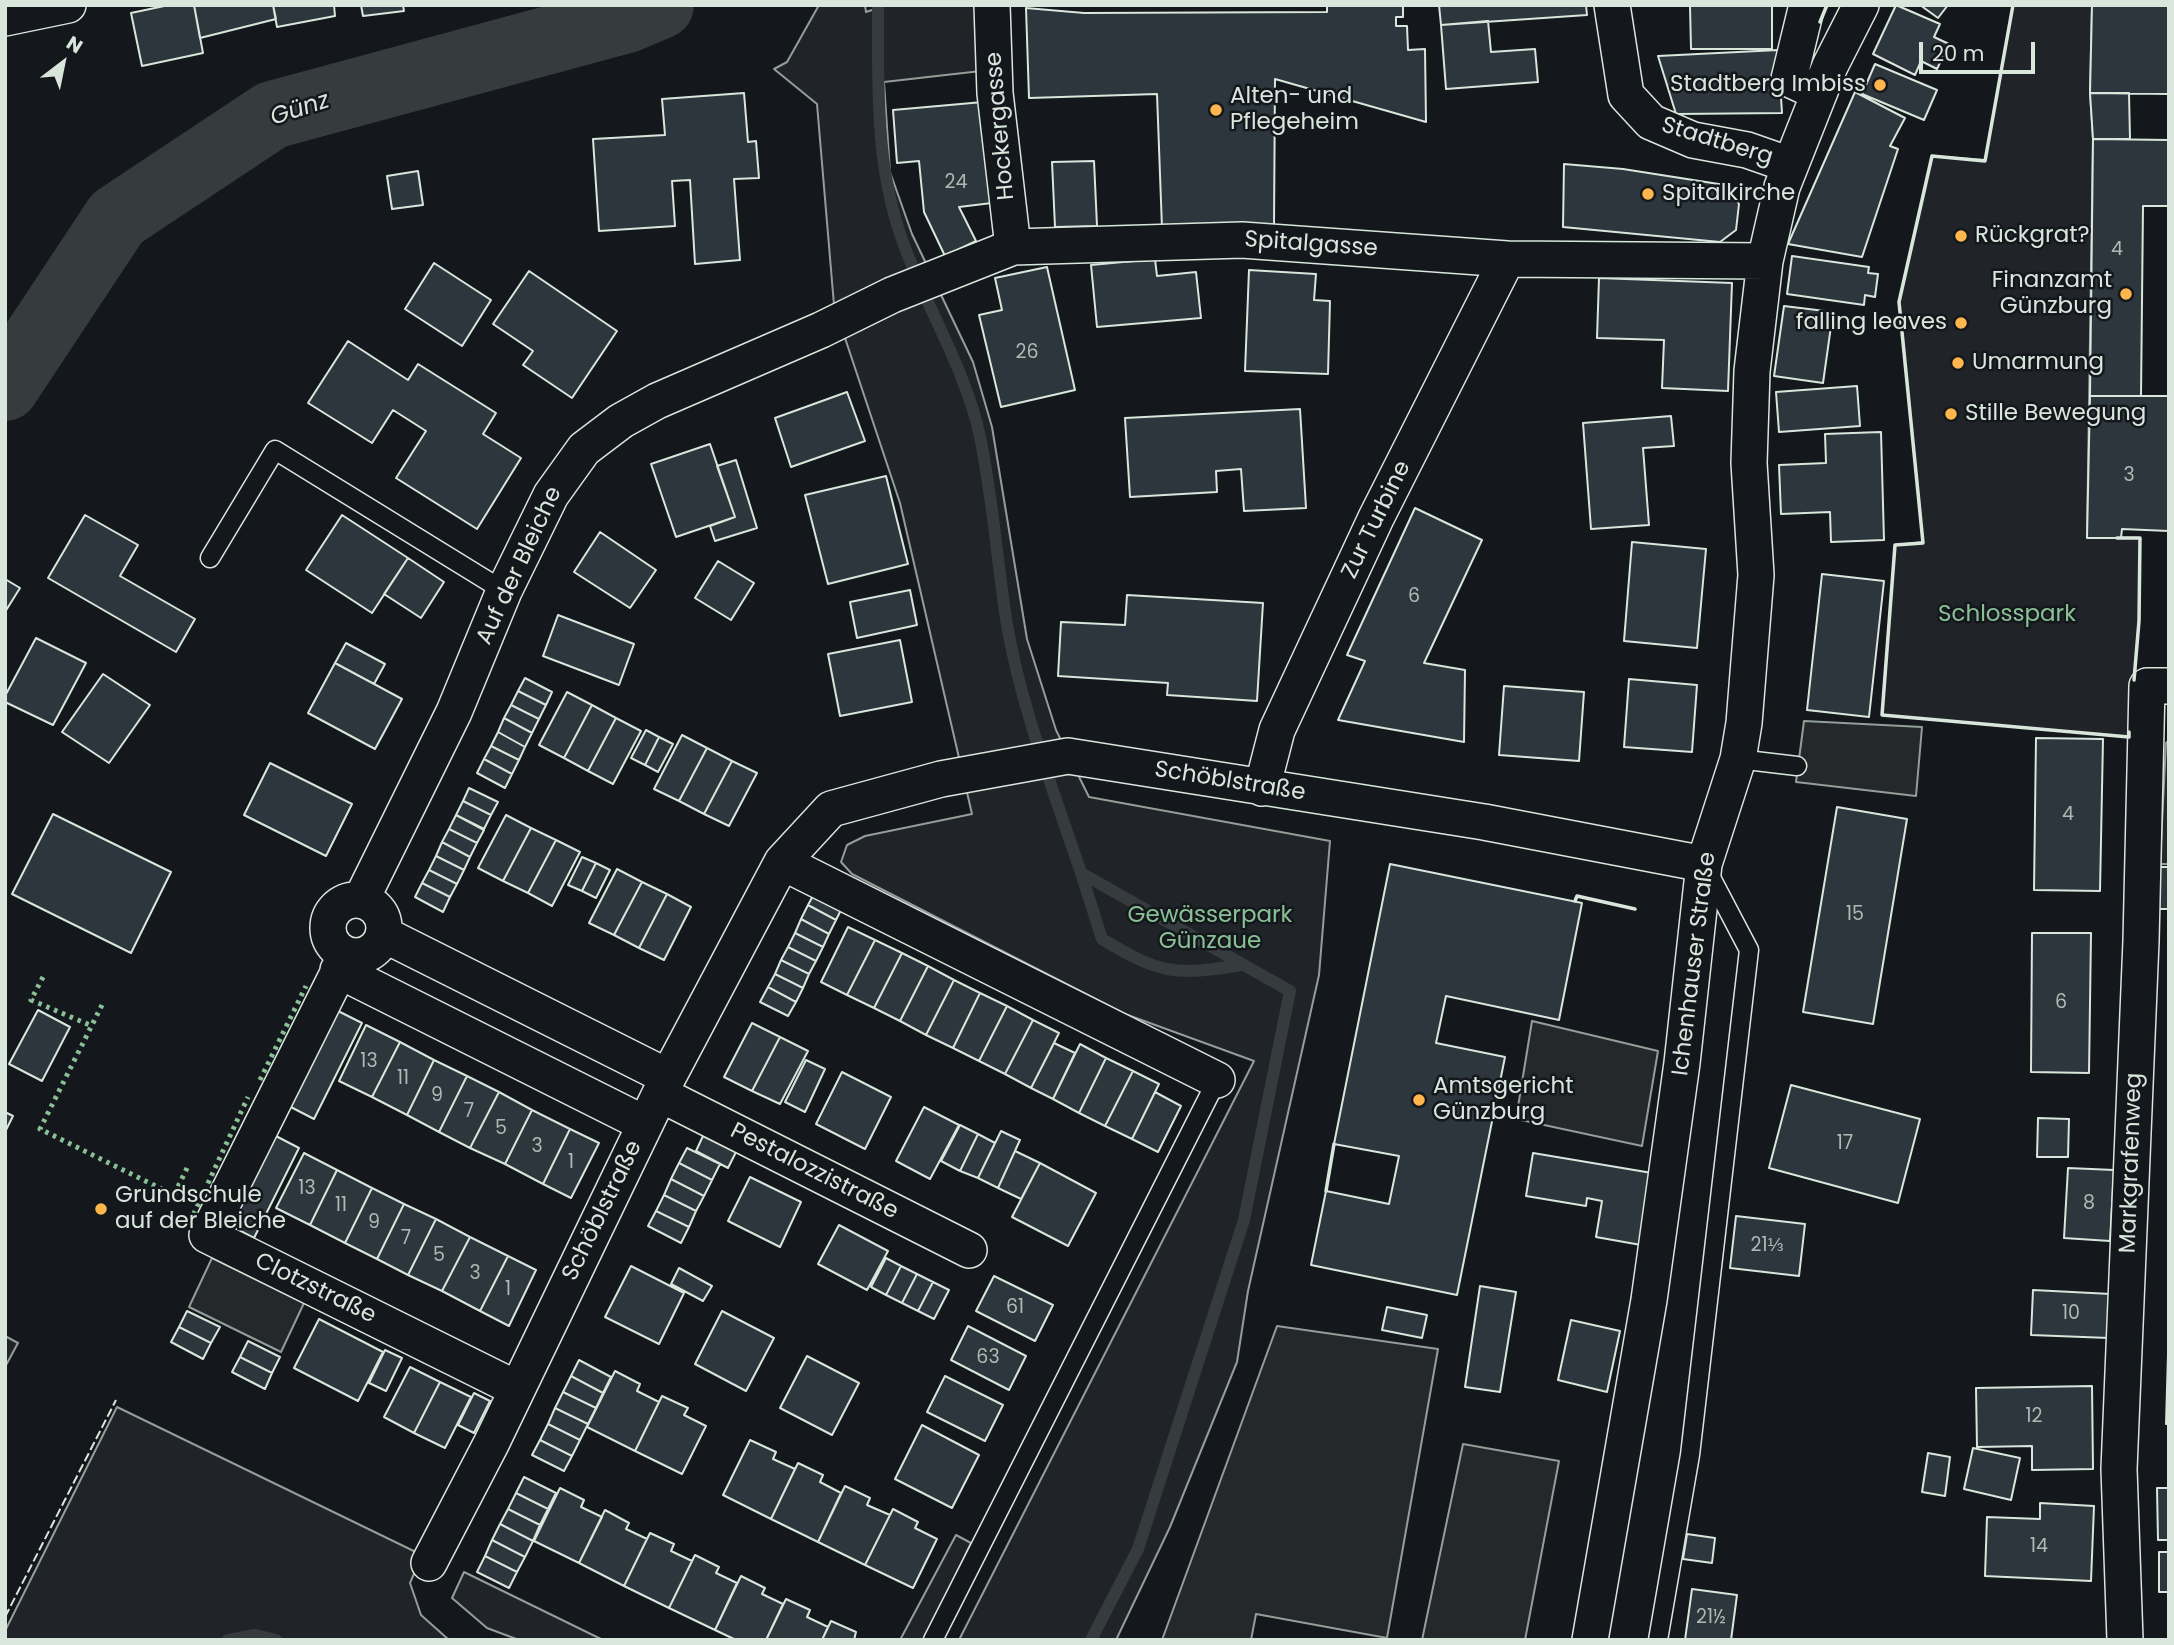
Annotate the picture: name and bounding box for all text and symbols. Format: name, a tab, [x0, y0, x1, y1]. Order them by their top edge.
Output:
north arrow	[28, 28, 98, 98]
scale bar	[1922, 28, 2038, 72]
text: N	[61, 30, 88, 60]
text: 20 m	[1932, 39, 1985, 68]
street label: Hockergasse	[981, 51, 1021, 201]
place label: Stadtberg Imbiss	[1670, 71, 1866, 99]
marker: Stadtberg Imbiss	[1872, 77, 1888, 93]
place label: Alten- und Pflegeheim	[1230, 83, 1359, 137]
water label: Günz	[267, 87, 333, 133]
marker: Alten- und Pflegeheim	[1208, 102, 1224, 118]
street label: Stadtberg	[1658, 112, 1776, 172]
house number: 24	[945, 172, 967, 194]
place label: Spitalkirche	[1662, 180, 1795, 208]
marker: Spitalkirche	[1640, 186, 1656, 202]
place label: Rückgrat?	[1975, 222, 2090, 250]
street label: Spitalgasse	[1243, 227, 1379, 263]
marker: Rückgrat?	[1953, 228, 1969, 244]
house number: 4	[2111, 239, 2123, 261]
place label: Finanzamt Günzburg	[1992, 267, 2112, 321]
marker: Finanzamt Günzburg	[2118, 286, 2134, 302]
place label: falling leaves	[1796, 309, 1947, 337]
marker: falling leaves	[1953, 315, 1969, 331]
house number: 26	[1016, 342, 1038, 364]
place label: Umarmung	[1972, 349, 2104, 377]
marker: Umarmung	[1950, 355, 1966, 371]
place label: Stille Bewegung	[1965, 400, 2146, 428]
marker: Stille Bewegung	[1943, 406, 1959, 422]
street label: Zur Turbine	[1337, 457, 1417, 583]
house number: 3	[2123, 465, 2135, 487]
street label: Auf der Bleiche	[471, 483, 569, 649]
house number: 6	[1408, 586, 1420, 608]
park label: Schlosspark	[1938, 601, 2076, 629]
street label: Schöblstraße	[1153, 756, 1307, 808]
house number: 4	[2062, 804, 2074, 826]
street label: Ichenhauser Straße	[1668, 851, 1722, 1077]
park label: Gewässerpark Günzaue	[1128, 902, 1292, 956]
house number: 15	[1846, 904, 1864, 926]
house number: 6	[2055, 992, 2067, 1014]
house number: 13	[360, 1051, 378, 1073]
house number: 11	[397, 1068, 409, 1090]
street label: Markgrafenweg	[2115, 1072, 2149, 1254]
place label: Amtsgericht Günzburg	[1433, 1073, 1574, 1127]
house number: 9	[431, 1085, 443, 1107]
marker: Amtsgericht Günzburg	[1411, 1092, 1427, 1108]
house number: 7	[464, 1101, 474, 1123]
house number: 5	[495, 1118, 507, 1140]
street label: Pestalozzistraße	[725, 1118, 903, 1226]
house number: 17	[1837, 1133, 1853, 1155]
house number: 3	[531, 1136, 543, 1158]
street label: Schöblstraße	[557, 1136, 649, 1286]
house number: 1	[568, 1152, 574, 1174]
house number: 13	[298, 1178, 316, 1200]
place label: Grundschule auf der Bleiche	[115, 1182, 286, 1236]
house number: 8	[2083, 1193, 2095, 1215]
house number: 11	[335, 1195, 347, 1217]
marker: Grundschule auf der Bleiche	[93, 1201, 109, 1217]
house number: 9	[368, 1212, 380, 1234]
house number: 7	[401, 1228, 411, 1250]
house number: 21⅓	[1751, 1235, 1783, 1257]
house number: 5	[433, 1245, 445, 1267]
street label: Clotzstraße	[250, 1248, 380, 1330]
house number: 3	[469, 1263, 481, 1285]
house number: 1	[505, 1279, 511, 1301]
house number: 61	[1006, 1297, 1024, 1319]
house number: 10	[2062, 1303, 2080, 1325]
house number: 63	[976, 1347, 1000, 1369]
house number: 12	[2025, 1406, 2043, 1428]
house number: 14	[2030, 1536, 2048, 1558]
house number: 21½	[1696, 1607, 1726, 1629]

